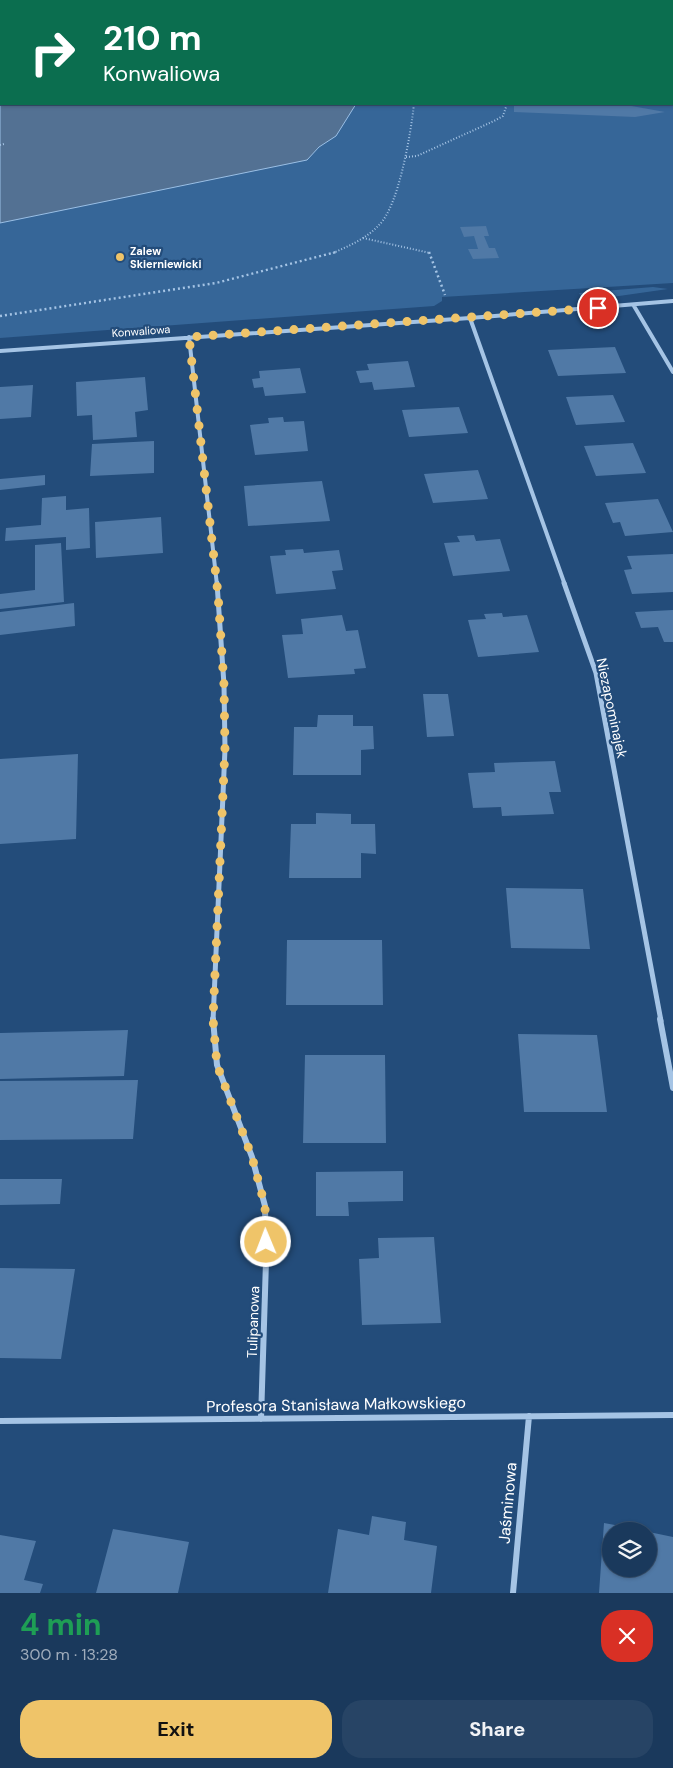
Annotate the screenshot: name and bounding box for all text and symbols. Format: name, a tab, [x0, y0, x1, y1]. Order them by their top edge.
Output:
text: 210 m	[103, 15, 202, 61]
icon: right	[20, 20, 85, 85]
text: Konwaliowa	[103, 59, 220, 88]
place label: Zalew Skierniewicki	[130, 244, 201, 271]
marker: Zalew Skierniewicki	[114, 251, 126, 263]
pin	[577, 287, 619, 329]
icon: arrive	[584, 294, 612, 322]
street label: Konwaliowa	[111, 322, 171, 340]
street label: Niezapominajek	[593, 656, 631, 760]
position arrow	[239, 1215, 291, 1267]
street label: Tulipanowa	[243, 1286, 263, 1358]
street label: Profesora Stanisława Małkowskiego	[206, 1392, 466, 1417]
street label: Jaśminowa	[493, 1461, 522, 1545]
map controls	[602, 1522, 657, 1577]
button: layers	[602, 1522, 657, 1577]
text: 4 min	[20, 1605, 102, 1644]
button: close	[601, 1610, 653, 1662]
text: 300 m · 13:28	[20, 1644, 118, 1665]
button: Exit	[20, 1700, 332, 1758]
button: Share	[342, 1700, 653, 1758]

